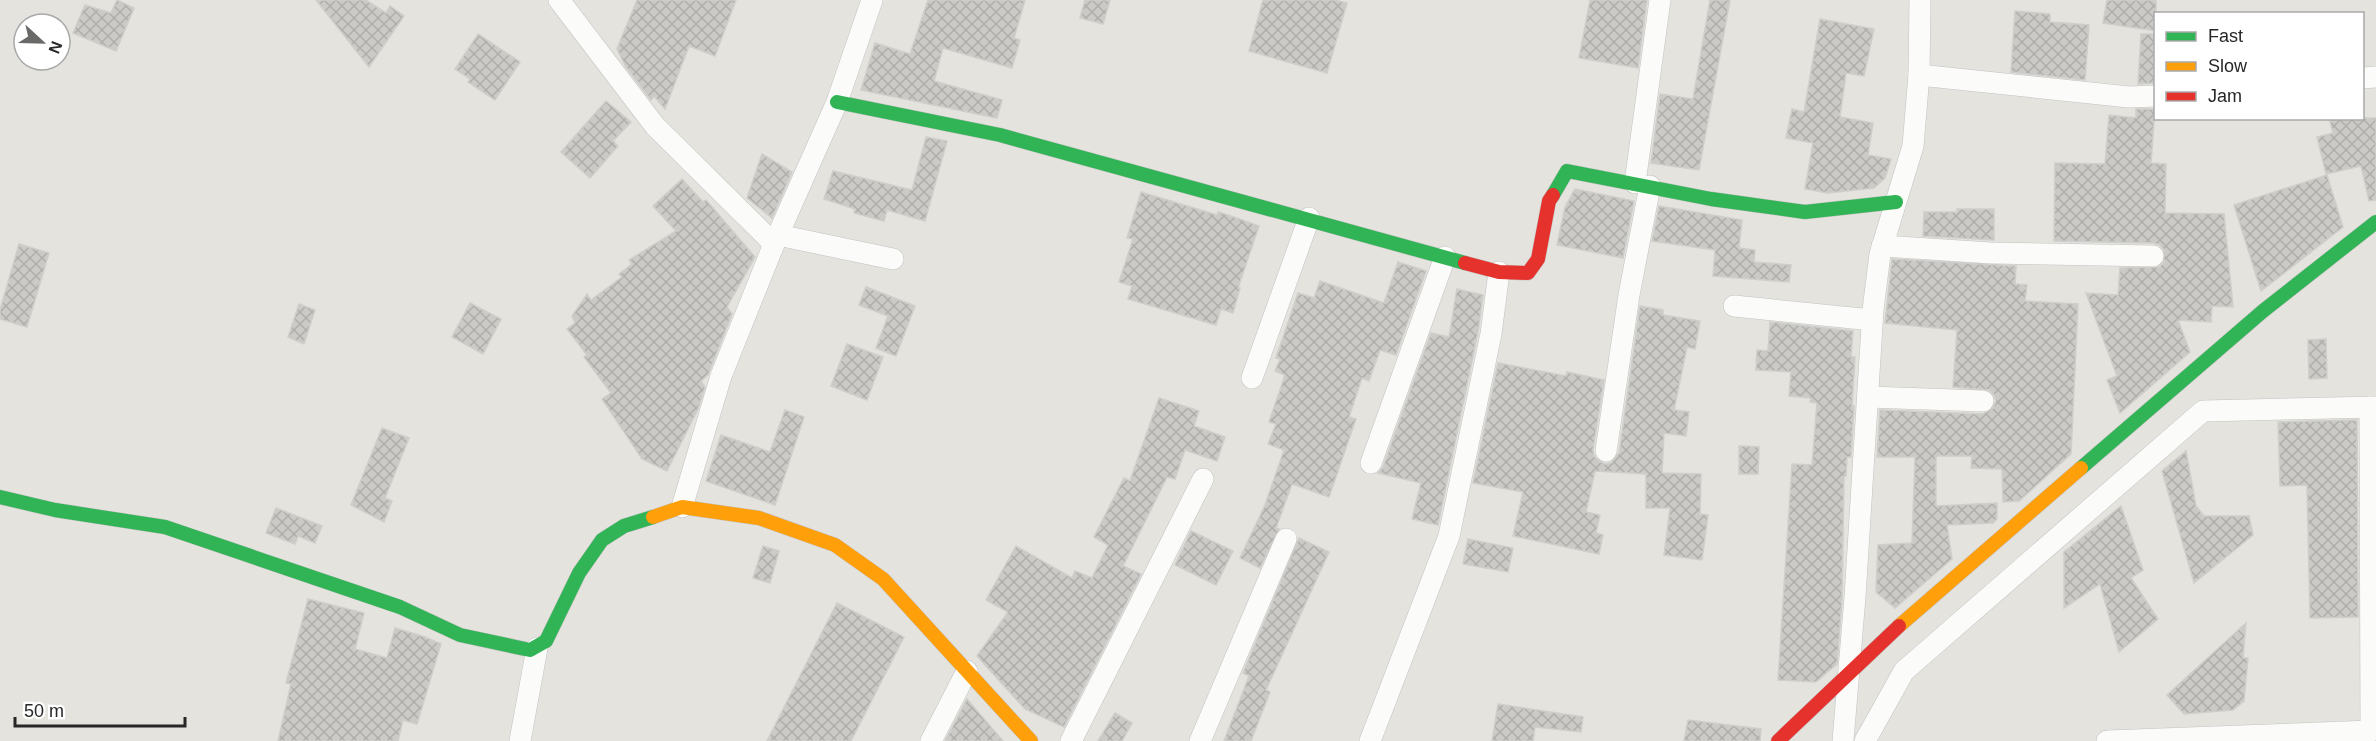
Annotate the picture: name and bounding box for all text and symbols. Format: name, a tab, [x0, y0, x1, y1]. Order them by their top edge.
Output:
north arrow	[12, 12, 72, 72]
legend	[2154, 12, 2364, 120]
text: Fast	[2208, 26, 2243, 46]
text: N	[45, 39, 65, 56]
text: Slow	[2208, 56, 2248, 76]
text: Jam	[2208, 86, 2242, 106]
scale bar	[15, 690, 184, 728]
text: 50 m	[24, 701, 64, 721]

